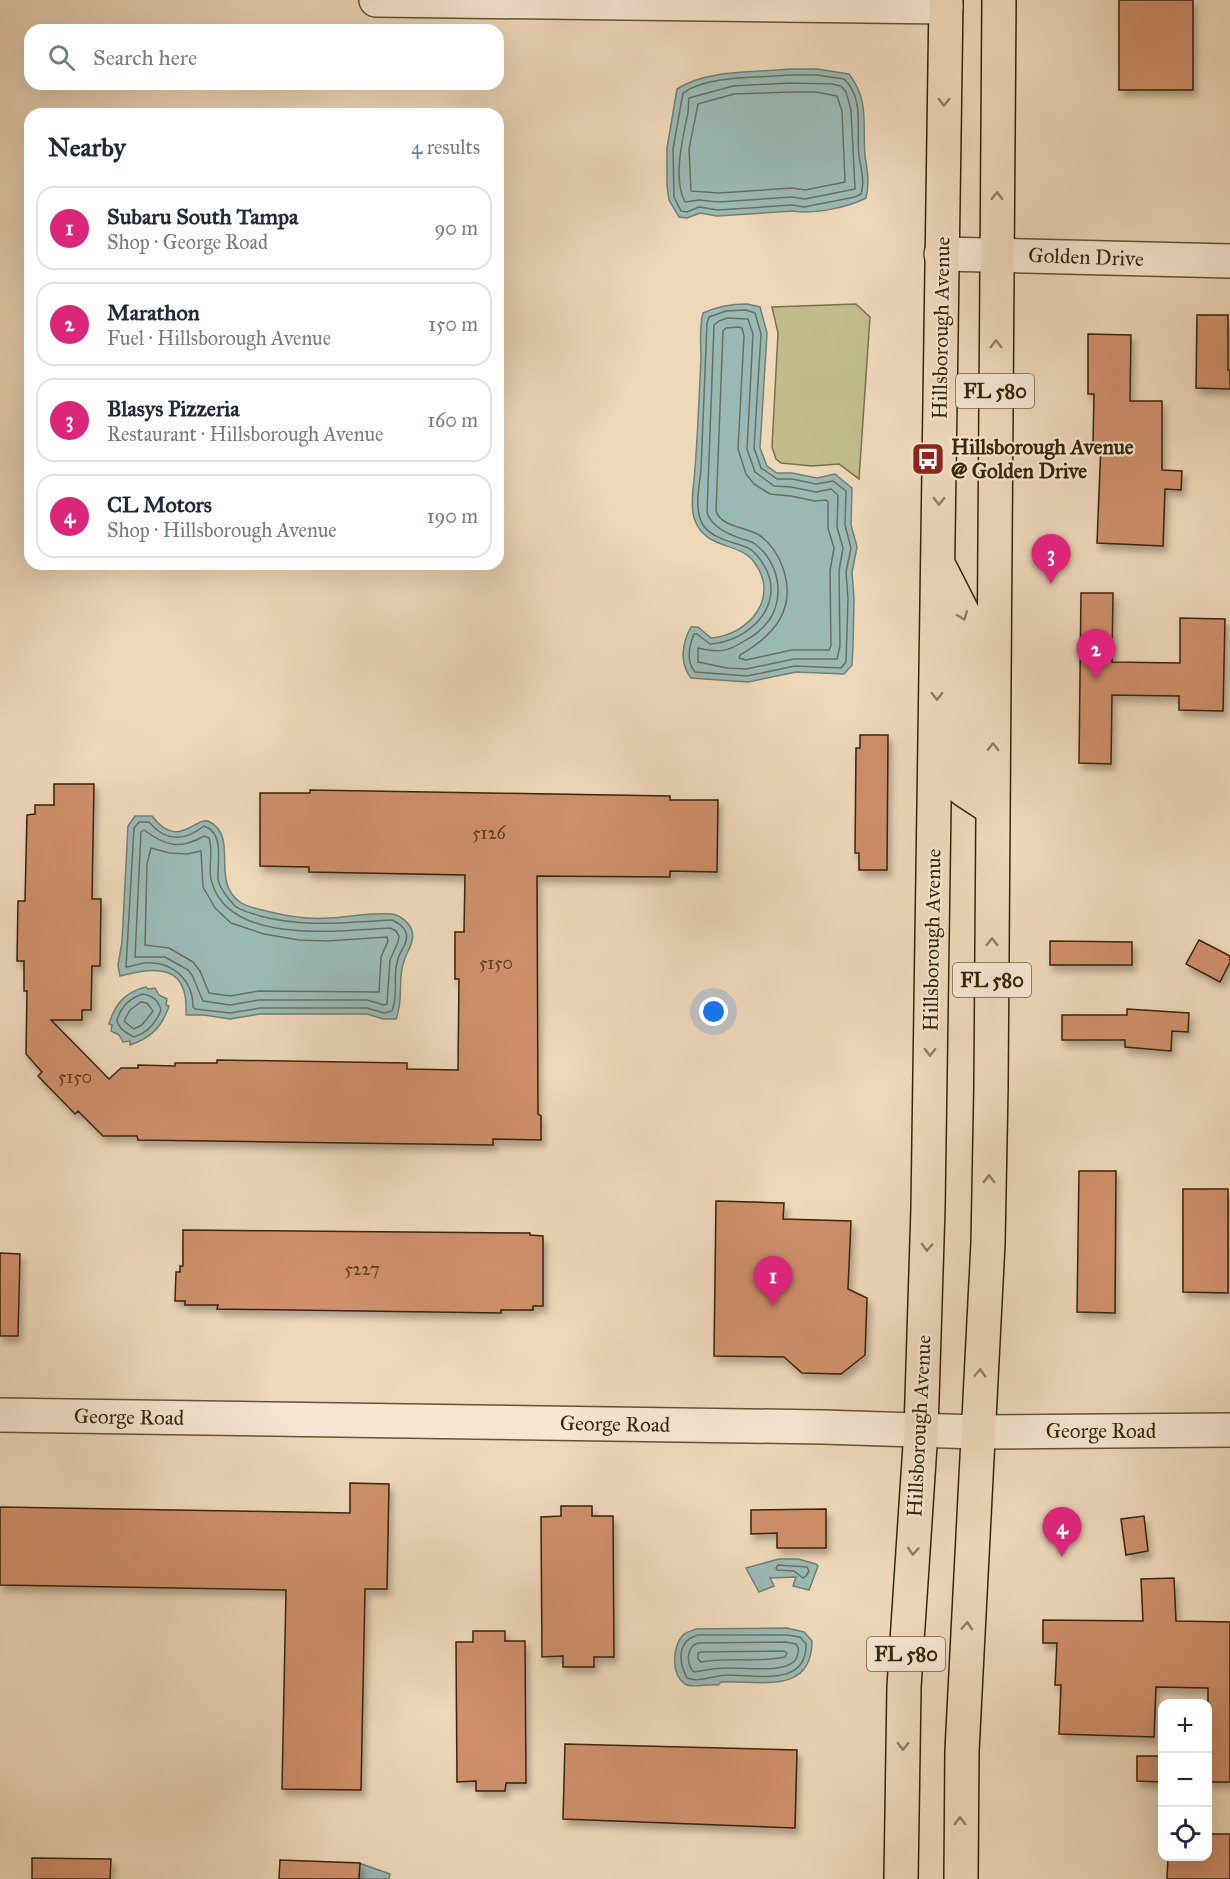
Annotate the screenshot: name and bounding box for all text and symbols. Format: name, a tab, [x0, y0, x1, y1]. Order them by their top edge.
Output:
search box	[24, 24, 504, 90]
icon: search	[45, 41, 78, 74]
text: Search here	[93, 44, 197, 71]
one-way arrow	[938, 98, 950, 107]
text: Nearby	[48, 131, 126, 163]
text: 4 results	[411, 135, 480, 159]
one-way arrow	[990, 191, 1003, 200]
text: Subaru South Tampa	[107, 203, 298, 230]
text: 1	[66, 216, 73, 240]
text: 90 m	[435, 216, 478, 240]
text: Shop · George Road	[107, 230, 268, 254]
street label: Hillsborough Avenue	[926, 236, 956, 419]
street label: Golden Drive	[1028, 242, 1144, 272]
text: Marathon	[107, 299, 200, 326]
text: 2	[65, 312, 74, 336]
text: 150 m	[428, 312, 478, 336]
text: Fuel · Hillsborough Avenue	[107, 326, 331, 350]
one-way arrow	[990, 339, 1002, 348]
road number: FL 580	[956, 374, 1034, 408]
text: Blasys Pizzeria	[107, 395, 240, 422]
text: 3	[66, 408, 74, 432]
text: 160 m	[427, 408, 478, 432]
text: Restaurant · Hillsborough Avenue	[107, 422, 383, 446]
place label: Hillsborough Avenue @ Golden Drive	[951, 434, 1134, 484]
bus stop icon: Hillsborough Avenue @ Golden Drive	[910, 441, 946, 477]
text: CL Motors	[107, 491, 212, 518]
one-way arrow	[933, 497, 945, 506]
text: 4	[64, 504, 75, 528]
text: 190 m	[427, 504, 478, 528]
text: Shop · Hillsborough Avenue	[107, 518, 337, 542]
pin: 3	[1032, 534, 1070, 584]
one-way arrow	[956, 610, 969, 621]
pin: 2	[1076, 630, 1116, 679]
one-way arrow	[930, 692, 943, 701]
one-way arrow	[987, 742, 999, 751]
house number: 5126	[472, 822, 507, 844]
street label: Hillsborough Avenue	[917, 848, 947, 1031]
one-way arrow	[986, 937, 998, 946]
house number: 5150	[479, 952, 513, 974]
road number: FL 580	[953, 963, 1031, 997]
your location	[699, 997, 728, 1026]
one-way arrow	[924, 1048, 937, 1057]
house number: 5150	[58, 1066, 92, 1088]
one-way arrow	[983, 1174, 995, 1183]
one-way arrow	[920, 1243, 933, 1252]
pin: 1	[754, 1256, 792, 1306]
house number: 5227	[344, 1258, 380, 1280]
street label: Hillsborough Avenue	[901, 1334, 937, 1518]
one-way arrow	[973, 1369, 986, 1378]
street label: George Road	[74, 1403, 185, 1431]
street label: George Road	[560, 1410, 671, 1438]
street label: George Road	[1046, 1418, 1157, 1444]
pin: 4	[1042, 1508, 1082, 1557]
one-way arrow	[907, 1547, 920, 1556]
one-way arrow	[961, 1621, 974, 1630]
road number: FL 580	[867, 1637, 945, 1671]
map controls	[1158, 1699, 1212, 1861]
button: +	[1158, 1699, 1212, 1753]
one-way arrow	[897, 1741, 909, 1750]
button: −	[1158, 1753, 1212, 1807]
button: locate	[1158, 1807, 1212, 1861]
one-way arrow	[954, 1816, 966, 1825]

